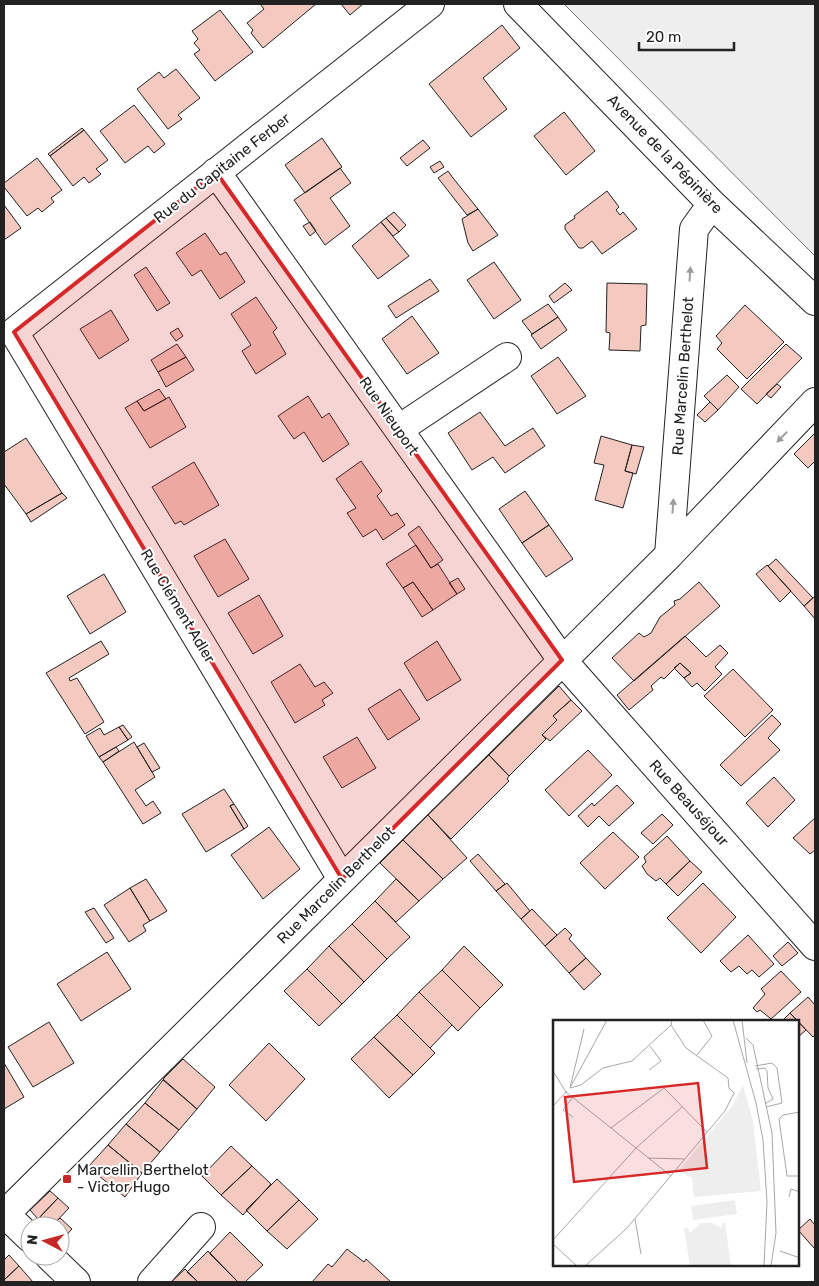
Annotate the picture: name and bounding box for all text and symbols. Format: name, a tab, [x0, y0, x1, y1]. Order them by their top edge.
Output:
scale bar	[639, 20, 734, 52]
text: 20 m	[646, 28, 681, 46]
street label: Avenue de la Pépinière	[604, 91, 726, 217]
street label: Rue du Capitaine Ferber	[150, 109, 294, 227]
one-way arrow	[687, 266, 695, 282]
street label: Rue Marcelin Berthelot	[668, 296, 698, 456]
street label: Rue Nieuport	[355, 373, 423, 459]
one-way arrow	[776, 431, 788, 443]
one-way arrow	[669, 498, 677, 514]
street label: Rue Clément Adler	[137, 546, 219, 666]
street label: Rue Beauséjour	[646, 756, 733, 850]
street label: Rue Marcelin Berthelot	[273, 822, 399, 948]
inset map	[553, 1020, 799, 1266]
place label: Marcellin Berthelot - Victor Hugo	[77, 1161, 209, 1196]
marker: Marcellin Berthelot - Victor Hugo	[61, 1173, 73, 1185]
north arrow	[20, 1216, 70, 1266]
text: N	[24, 1234, 42, 1246]

